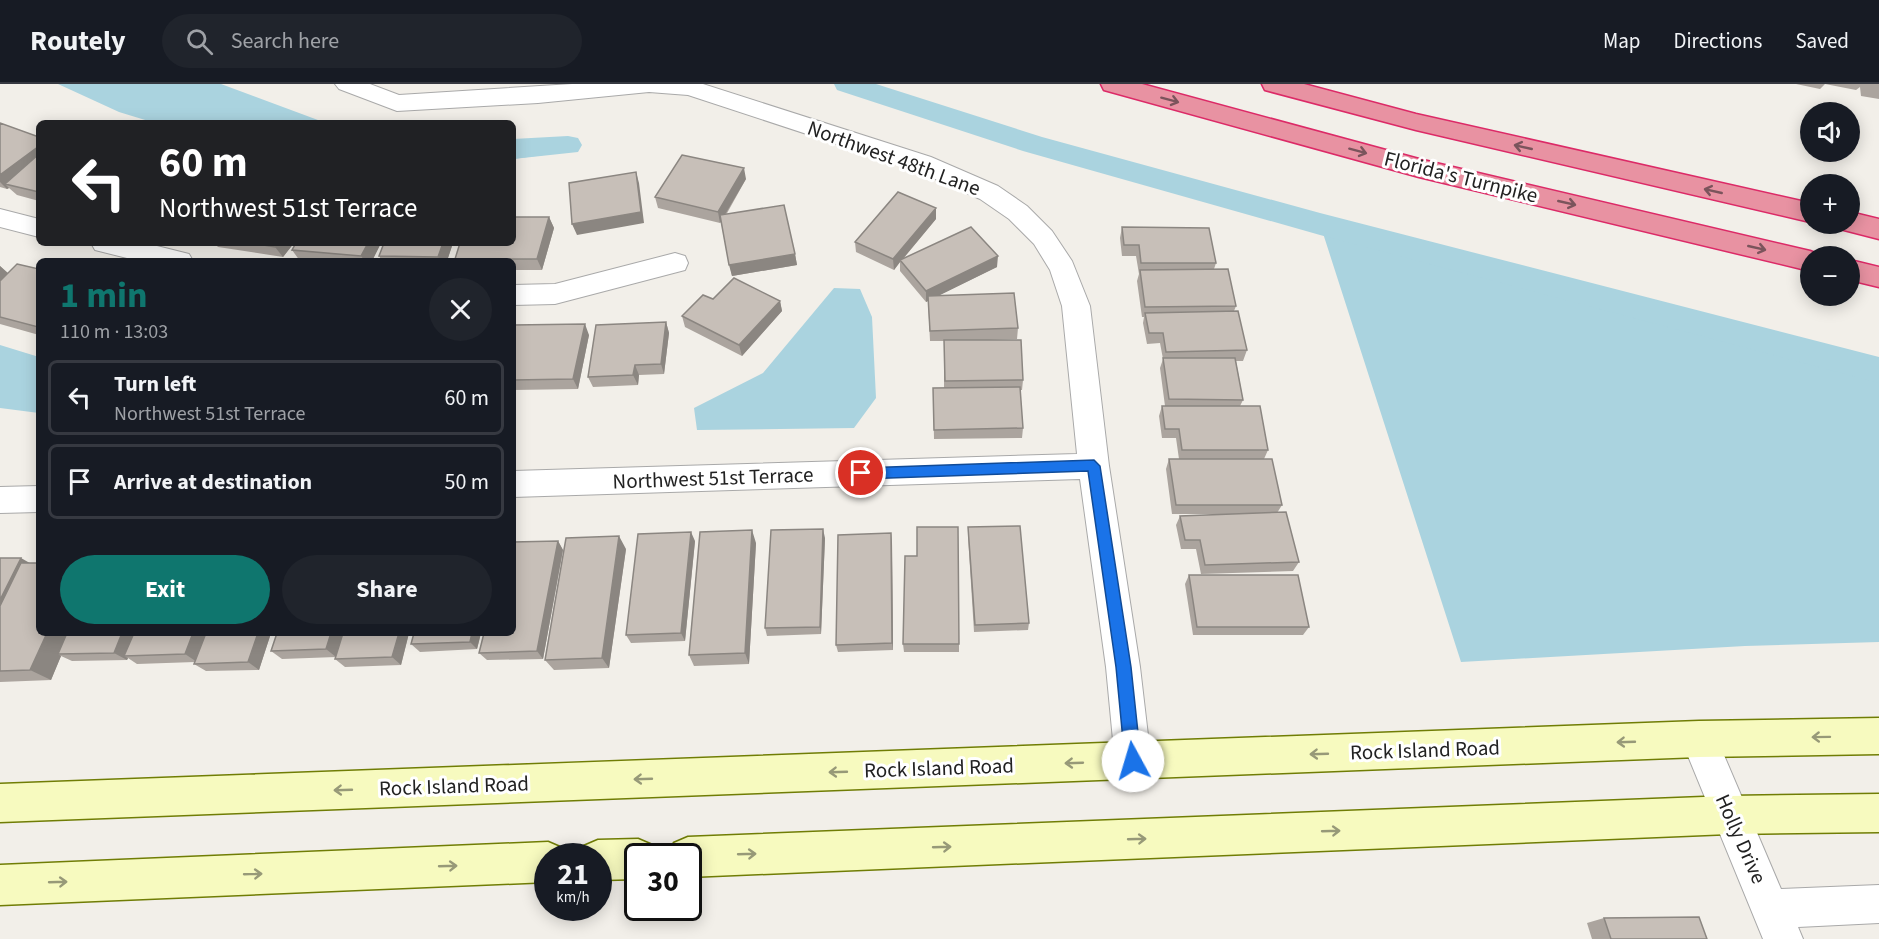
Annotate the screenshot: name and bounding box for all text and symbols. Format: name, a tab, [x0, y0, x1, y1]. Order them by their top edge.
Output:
search box	[162, 14, 582, 68]
text: Routely	[30, 21, 126, 61]
icon: search	[183, 25, 216, 58]
text: Search here	[231, 25, 339, 57]
text: Map	[1603, 26, 1641, 56]
text: Directions	[1674, 26, 1762, 56]
text: Saved	[1795, 26, 1849, 56]
one-way arrow	[1160, 94, 1179, 106]
map controls	[1800, 102, 1860, 306]
button: sound	[1800, 102, 1860, 162]
street label: Northwest 48th Lane	[803, 113, 985, 203]
text: 60 m	[159, 133, 248, 193]
one-way arrow	[1513, 141, 1533, 152]
street label: Florida's Turnpike	[1381, 143, 1541, 211]
icon: left	[60, 144, 138, 222]
one-way arrow	[1348, 146, 1367, 158]
button: +	[1800, 174, 1860, 234]
one-way arrow	[1703, 184, 1722, 196]
text: Northwest 51st Terrace	[159, 189, 417, 228]
one-way arrow	[1558, 198, 1577, 210]
one-way arrow	[1747, 243, 1766, 255]
button: −	[1800, 246, 1860, 306]
text: 1 min	[60, 270, 148, 321]
button: close	[429, 278, 492, 341]
text: 110 m · 13:03	[60, 318, 168, 346]
text: Turn left	[114, 368, 196, 400]
icon: left	[63, 381, 96, 414]
text: 60 m	[444, 382, 489, 414]
text: Northwest 51st Terrace	[114, 400, 305, 428]
pin	[835, 447, 886, 498]
icon: arrive	[844, 456, 877, 489]
street label: Northwest 51st Terrace	[612, 460, 814, 496]
icon: arrive	[63, 465, 96, 498]
text: Arrive at destination	[114, 466, 312, 498]
text: 50 m	[444, 466, 489, 498]
button: Exit	[60, 555, 270, 624]
button: Share	[282, 555, 492, 624]
position arrow	[1101, 729, 1165, 793]
one-way arrow	[1811, 731, 1831, 743]
street label: Rock Island Road	[1350, 732, 1500, 768]
one-way arrow	[1616, 737, 1636, 748]
one-way arrow	[1310, 748, 1330, 759]
street label: Rock Island Road	[864, 750, 1014, 786]
one-way arrow	[1065, 757, 1085, 769]
one-way arrow	[828, 766, 848, 777]
street label: Rock Island Road	[379, 768, 529, 804]
one-way arrow	[633, 774, 653, 785]
one-way arrow	[333, 785, 353, 796]
street label: Holly Drive	[1708, 789, 1774, 889]
one-way arrow	[1321, 825, 1341, 836]
one-way arrow	[1126, 833, 1146, 844]
one-way arrow	[931, 841, 951, 852]
speed limit sign: 30	[624, 843, 702, 921]
one-way arrow	[736, 849, 756, 860]
text: 21	[557, 853, 589, 896]
one-way arrow	[438, 861, 458, 872]
one-way arrow	[243, 869, 263, 880]
one-way arrow	[48, 877, 68, 888]
text: km/h	[556, 887, 590, 908]

